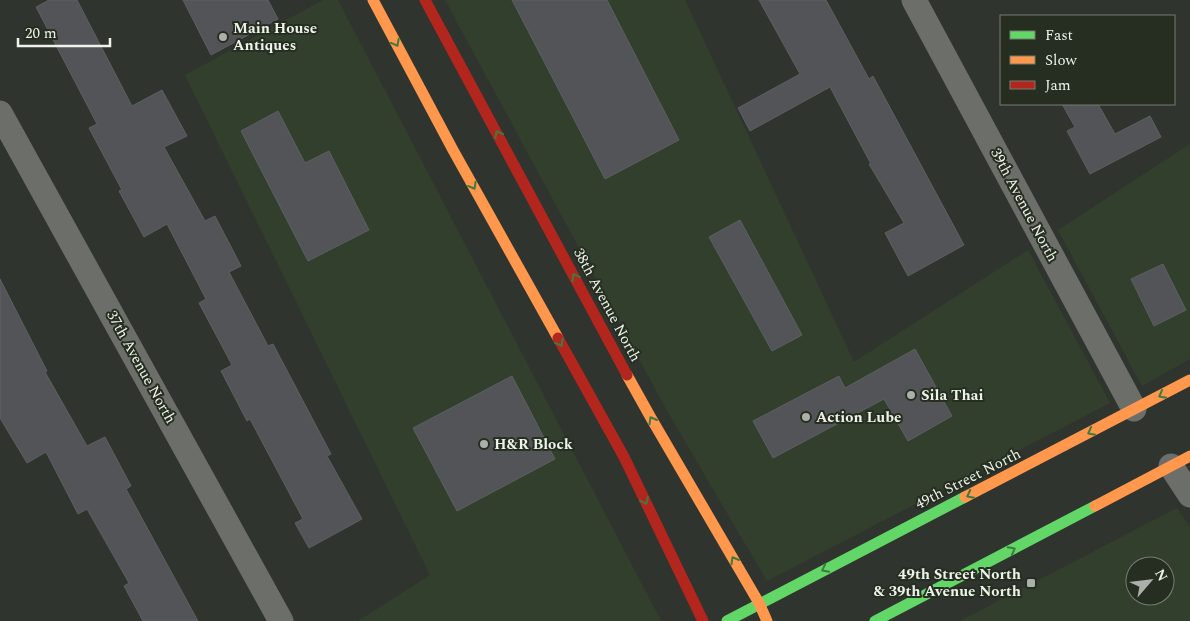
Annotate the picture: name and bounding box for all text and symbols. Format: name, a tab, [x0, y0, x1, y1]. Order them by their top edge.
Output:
scale bar	[18, 15, 110, 47]
legend	[1000, 15, 1175, 105]
place label: Main House Antiques	[233, 17, 317, 57]
text: 20 m	[25, 22, 57, 45]
text: Fast	[1045, 24, 1073, 47]
marker: Main House Antiques	[217, 31, 229, 43]
one-way arrow	[389, 38, 399, 47]
text: Slow	[1045, 49, 1077, 72]
text: Jam	[1045, 74, 1071, 97]
one-way arrow	[494, 130, 504, 139]
street label: 39th Avenue North	[984, 144, 1064, 266]
one-way arrow	[467, 181, 477, 190]
street label: 38th Avenue North	[567, 244, 647, 366]
one-way arrow	[571, 273, 581, 282]
street label: 37th Avenue North	[100, 306, 182, 428]
one-way arrow	[554, 338, 564, 347]
place label: Sila Thai	[921, 384, 983, 407]
marker: Sila Thai	[905, 389, 917, 401]
one-way arrow	[1158, 389, 1167, 399]
place label: Action Lube	[816, 406, 902, 429]
marker: Action Lube	[800, 411, 812, 423]
one-way arrow	[648, 416, 658, 425]
one-way arrow	[1087, 426, 1096, 436]
place label: H&R Block	[494, 433, 573, 456]
marker: H&R Block	[478, 438, 490, 450]
street label: 49th Street North	[911, 442, 1025, 516]
one-way arrow	[966, 489, 975, 499]
one-way arrow	[639, 496, 650, 505]
one-way arrow	[1007, 546, 1016, 556]
north arrow	[1125, 556, 1175, 606]
one-way arrow	[730, 557, 740, 566]
one-way arrow	[821, 563, 830, 573]
place label: 49th Street North & 39th Avenue North	[873, 563, 1021, 603]
text: N	[1149, 565, 1173, 585]
marker: 49th Street North & 39th Avenue North	[1025, 577, 1037, 589]

